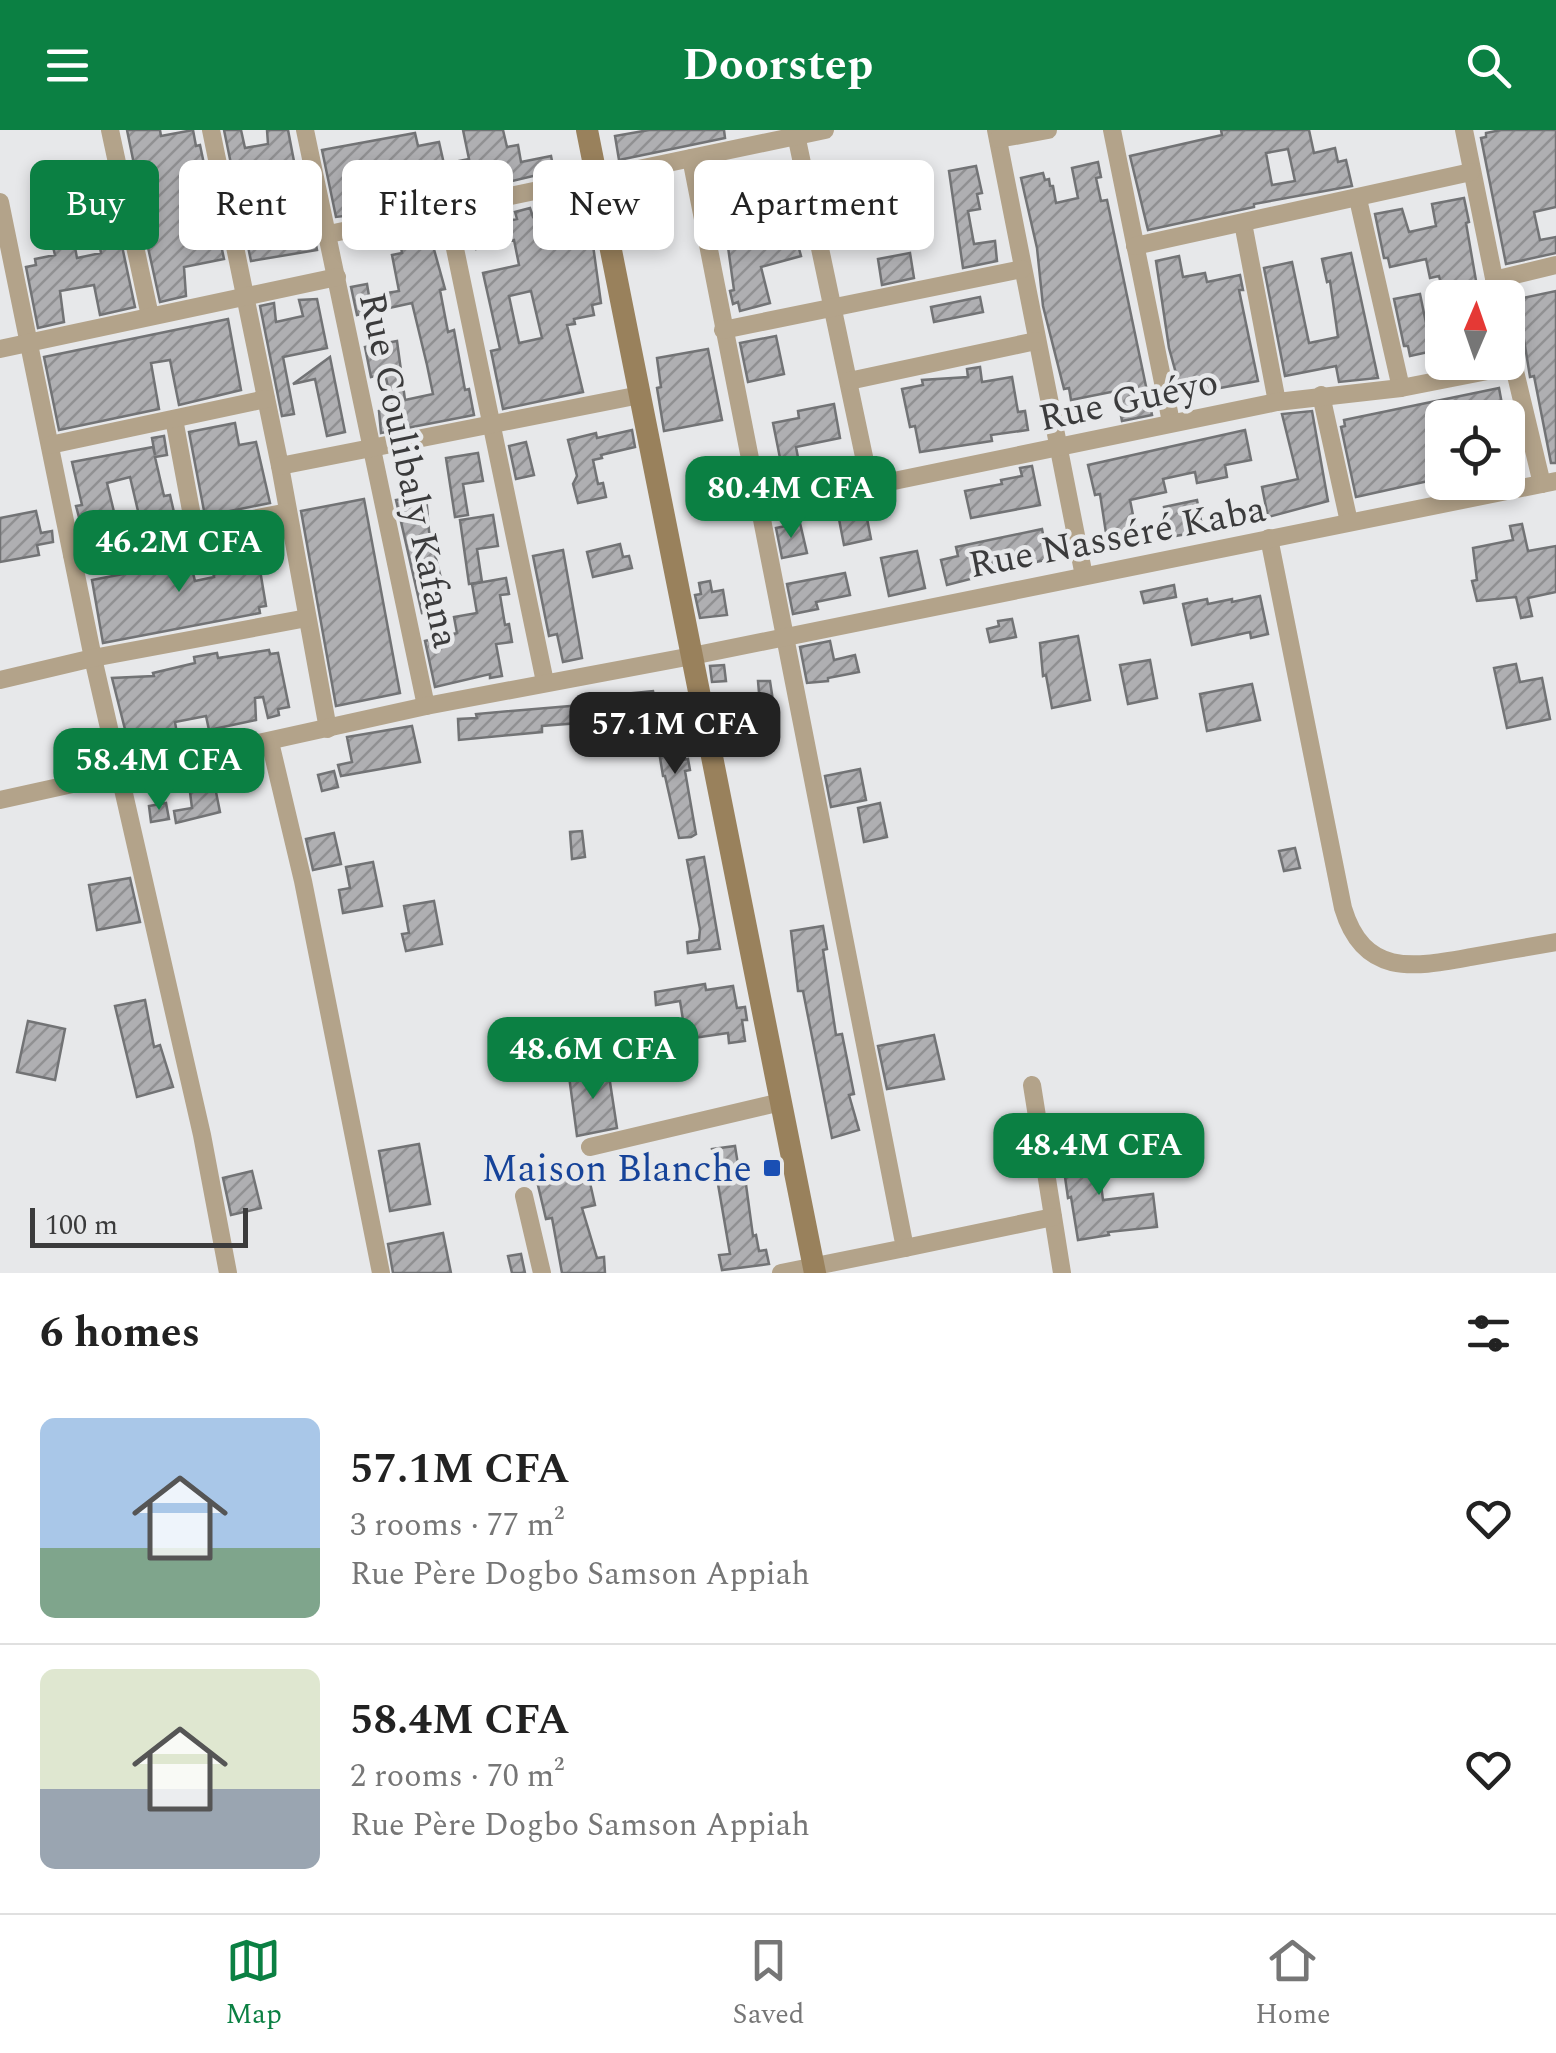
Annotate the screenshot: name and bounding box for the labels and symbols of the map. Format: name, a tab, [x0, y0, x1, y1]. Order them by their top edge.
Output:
north arrow	[1425, 280, 1525, 380]
street label: Rue Coulibaly Kafana	[342, 287, 474, 654]
street label: Rue Guéyo	[1033, 354, 1223, 448]
pin: 80.4M CFA	[677, 456, 905, 541]
street label: Rue Nasséré Kaba	[964, 481, 1271, 595]
pin: 46.2M CFA	[65, 510, 293, 595]
pin: 57.1M CFA	[561, 692, 789, 777]
pin: 58.4M CFA	[45, 728, 273, 813]
pin: 48.6M CFA	[479, 1017, 707, 1102]
pin: 48.4M CFA	[985, 1113, 1213, 1198]
place label: Maison Blanche	[481, 1141, 752, 1199]
marker: Maison Blanche	[761, 1157, 783, 1179]
scale bar	[30, 1203, 248, 1248]

